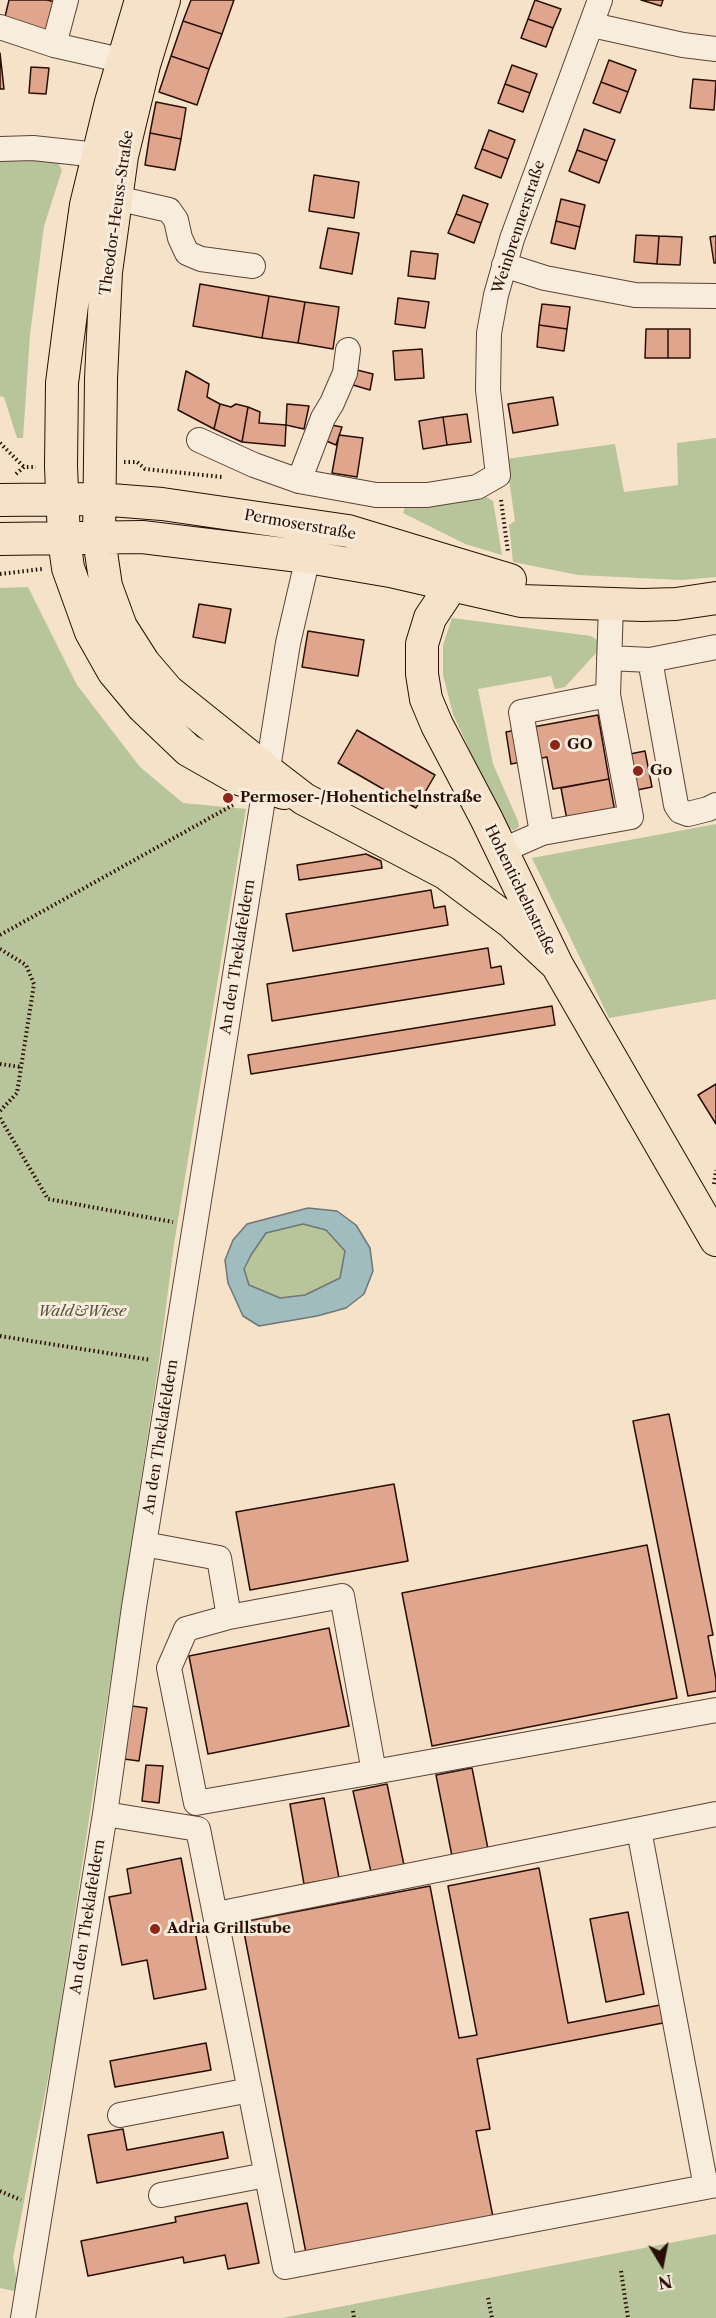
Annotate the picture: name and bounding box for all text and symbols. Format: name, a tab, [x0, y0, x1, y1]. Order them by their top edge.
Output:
street label: Theodor-Heuss-Straße	[97, 129, 137, 297]
street label: Weinbrennerstraße	[489, 158, 549, 296]
street label: Permoserstraße	[243, 506, 357, 544]
place label: GO	[567, 736, 593, 754]
marker: GO	[548, 738, 562, 752]
place label: Go	[650, 762, 672, 780]
marker: Go	[631, 764, 645, 778]
place label: Permoser-/Hohentichelnstraße	[240, 789, 482, 807]
marker: Permoser-/Hohentichelnstraße	[221, 791, 235, 805]
street label: Hohentichelnstraße	[481, 822, 559, 958]
street label: An den Theklafeldern	[217, 878, 259, 1036]
park label: Wald&Wiese	[38, 1303, 126, 1321]
street label: An den Theklafeldern	[140, 1358, 182, 1516]
street label: An den Theklafeldern	[67, 1838, 109, 1996]
place label: Adria Grillstube	[167, 1920, 291, 1938]
marker: Adria Grillstube	[148, 1922, 162, 1936]
north arrow	[632, 2234, 692, 2294]
text: N	[657, 2271, 674, 2293]

